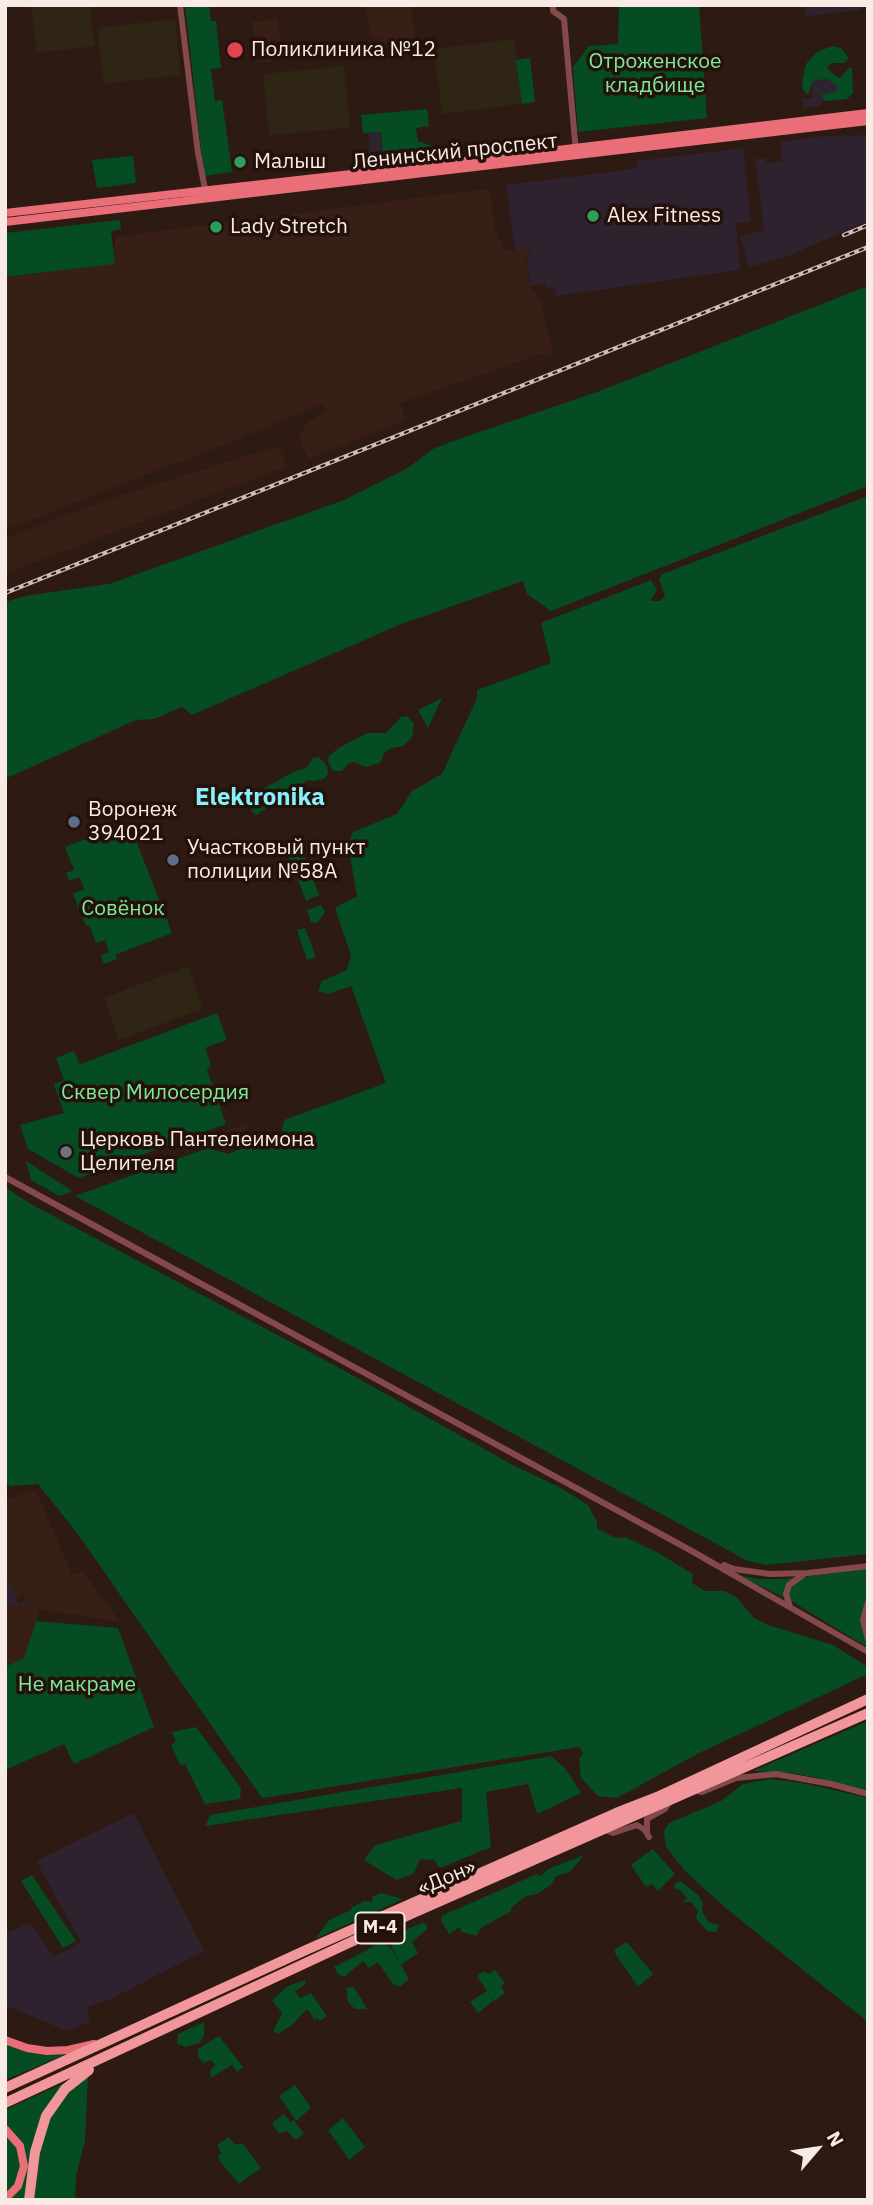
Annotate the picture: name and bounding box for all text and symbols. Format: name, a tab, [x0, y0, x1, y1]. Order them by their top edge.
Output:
place label: Поликлиника №12	[251, 37, 436, 63]
marker: Поликлиника №12	[225, 40, 245, 60]
park label: Отроженское кладбище	[588, 49, 722, 99]
street label: Ленинский проспект	[351, 129, 559, 175]
place label: Малыш	[254, 149, 326, 175]
marker: Малыш	[232, 154, 248, 170]
place label: Alex Fitness	[607, 203, 721, 229]
marker: Alex Fitness	[585, 208, 601, 224]
place label: Lady Stretch	[230, 214, 348, 240]
marker: Lady Stretch	[208, 219, 224, 235]
district label: Elektronika	[195, 784, 325, 812]
place label: Воронеж 394021	[88, 797, 177, 847]
marker: Воронеж 394021	[66, 814, 82, 830]
place label: Участковый пункт полиции №58А	[187, 835, 365, 885]
marker: Участковый пункт полиции №58А	[165, 852, 181, 868]
park label: Совёнок	[81, 896, 165, 922]
park label: Сквер Милосердия	[61, 1080, 249, 1106]
place label: Церковь Пантелеимона Целителя	[80, 1127, 314, 1177]
marker: Церковь Пантелеимона Целителя	[58, 1144, 74, 1160]
park label: Не макраме	[18, 1672, 136, 1698]
street label: «Дон»	[414, 1855, 480, 1901]
road number: М-4	[356, 1912, 404, 1944]
north arrow	[782, 2114, 852, 2184]
text: N	[822, 2127, 849, 2151]

